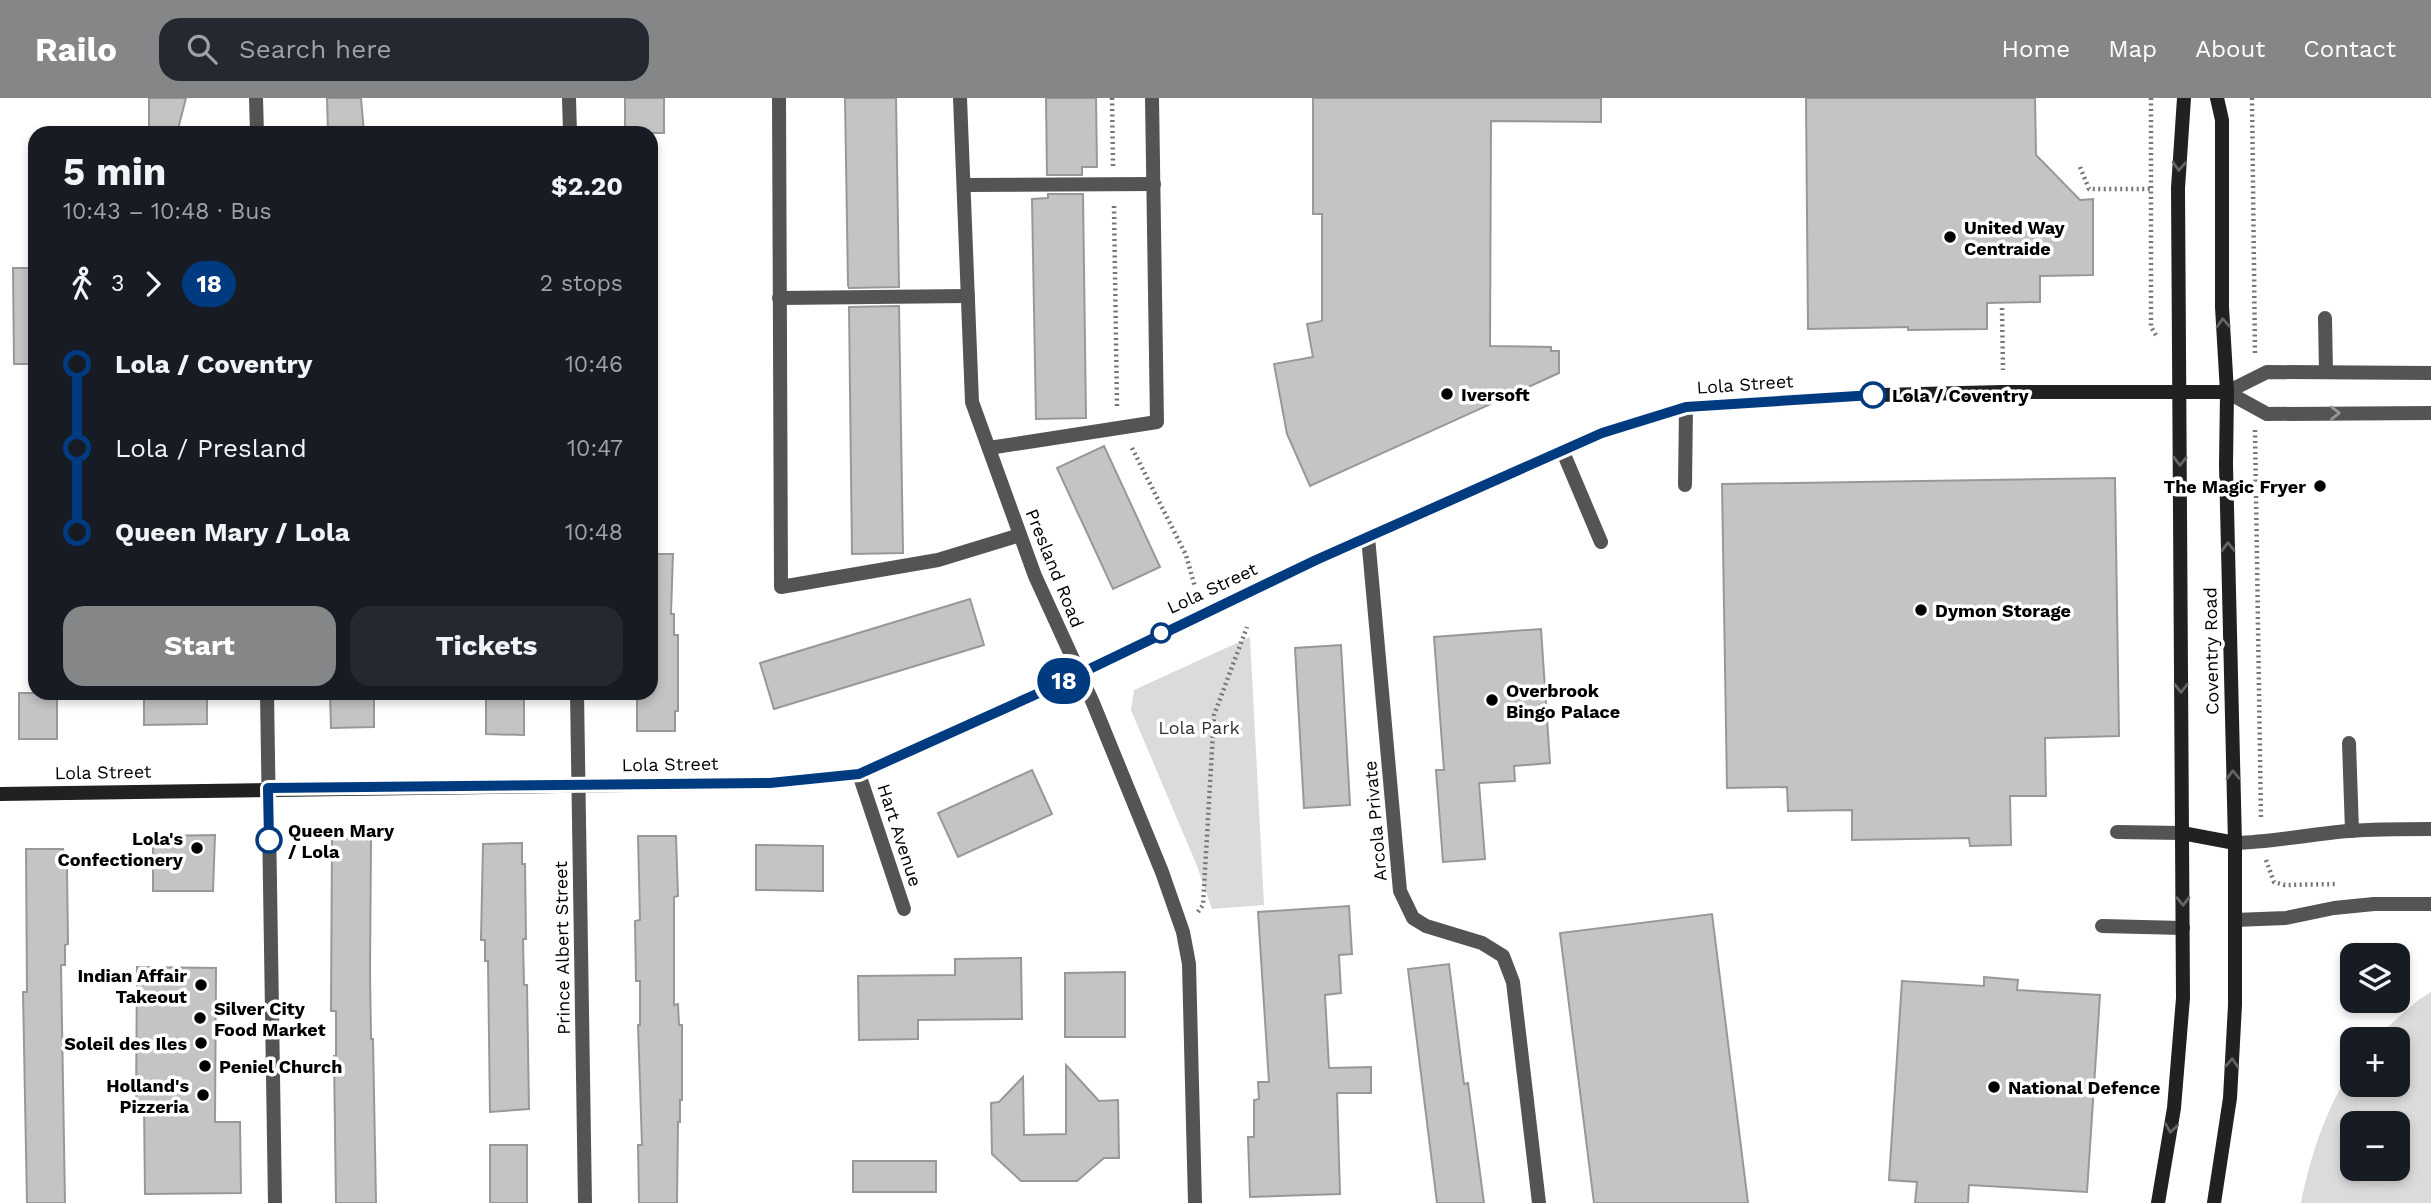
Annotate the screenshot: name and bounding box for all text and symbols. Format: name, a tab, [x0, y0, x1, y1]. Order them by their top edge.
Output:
search box	[159, 18, 649, 81]
text: Railo	[35, 30, 117, 69]
icon: search	[183, 30, 221, 68]
text: Search here	[239, 34, 391, 64]
text: Home	[2002, 35, 2070, 63]
text: Map	[2108, 35, 2157, 63]
text: About	[2195, 35, 2265, 63]
text: Contact	[2303, 35, 2396, 63]
text: 5 min	[63, 150, 166, 194]
one-way arrow	[2172, 161, 2187, 172]
text: $2.20	[551, 171, 623, 201]
text: 10:43 – 10:48 · Bus	[63, 198, 272, 225]
place label: United Way Centraide	[1964, 217, 2066, 259]
marker: United Way Centraide	[1942, 229, 1958, 245]
icon: walk	[63, 265, 101, 303]
icon: forward	[134, 265, 172, 303]
text: 3	[111, 270, 124, 297]
text: 18	[196, 270, 222, 298]
text: 2 stops	[540, 270, 623, 297]
one-way arrow	[2216, 318, 2231, 329]
text: Lola / Coventry	[115, 349, 312, 379]
text: 10:46	[565, 351, 623, 378]
street label: Lola Street	[1696, 370, 1795, 398]
marker: Lola / Coventry	[1860, 382, 1886, 408]
place label: Iversoft	[1461, 384, 1530, 405]
place label: Lola / Coventry	[1892, 385, 2029, 406]
marker: Iversoft	[1439, 386, 1455, 402]
one-way arrow	[2330, 406, 2341, 421]
text: Lola / Presland	[115, 433, 307, 463]
text: 10:47	[567, 435, 623, 462]
one-way arrow	[2172, 456, 2188, 467]
place label: The Magic Fryer	[2164, 476, 2306, 497]
marker: The Magic Fryer	[2312, 478, 2328, 494]
street label: Presland Road	[1022, 506, 1088, 630]
text: Queen Mary / Lola	[115, 517, 350, 547]
text: 10:48	[565, 519, 623, 546]
one-way arrow	[2221, 542, 2236, 553]
street label: Lola Street	[1164, 558, 1261, 618]
street label: Coventry Road	[2199, 587, 2223, 715]
place label: Dymon Storage	[1935, 600, 2071, 621]
marker: Dymon Storage	[1913, 602, 1929, 618]
button: Start	[63, 606, 336, 686]
button: Tickets	[350, 606, 623, 686]
unlabelled marker	[1151, 623, 1171, 643]
line badge: 18	[1032, 658, 1096, 704]
text: 18	[1051, 667, 1077, 695]
place label: Overbrook Bingo Palace	[1506, 680, 1620, 722]
one-way arrow	[2173, 684, 2189, 694]
marker: Overbrook Bingo Palace	[1484, 692, 1500, 708]
park label: Lola Park	[1158, 717, 1240, 738]
street label: Lola Street	[621, 753, 719, 775]
street label: Arcola Private	[1359, 760, 1391, 882]
street label: Lola Street	[54, 761, 152, 783]
one-way arrow	[2226, 769, 2241, 780]
street label: Hart Avenue	[874, 781, 926, 889]
place label: Queen Mary / Lola	[288, 820, 395, 862]
marker: Queen Mary / Lola	[256, 827, 282, 853]
place label: Lola's Confectionery	[58, 828, 184, 870]
marker: Lola's Confectionery	[189, 840, 205, 856]
street label: Prince Albert Street	[550, 860, 574, 1035]
one-way arrow	[2175, 897, 2191, 907]
map controls	[2340, 943, 2410, 1181]
button: layers	[2340, 943, 2410, 1013]
place label: Indian Affair Takeout	[77, 965, 187, 1007]
marker: Indian Affair Takeout	[193, 977, 209, 993]
place label: Silver City Food Market	[214, 998, 326, 1040]
marker: Silver City Food Market	[192, 1010, 208, 1026]
button: +	[2340, 1027, 2410, 1097]
place label: Soleil des Iles	[64, 1033, 187, 1054]
marker: Soleil des Iles	[193, 1035, 209, 1051]
place label: Peniel Church	[219, 1056, 342, 1077]
one-way arrow	[2224, 1057, 2239, 1068]
marker: Peniel Church	[197, 1058, 213, 1074]
place label: Holland's Pizzeria	[106, 1075, 190, 1117]
place label: National Defence	[2008, 1077, 2161, 1098]
marker: National Defence	[1986, 1079, 2002, 1095]
marker: Holland's Pizzeria	[195, 1087, 211, 1103]
button: −	[2340, 1111, 2410, 1181]
one-way arrow	[2164, 1122, 2179, 1134]

